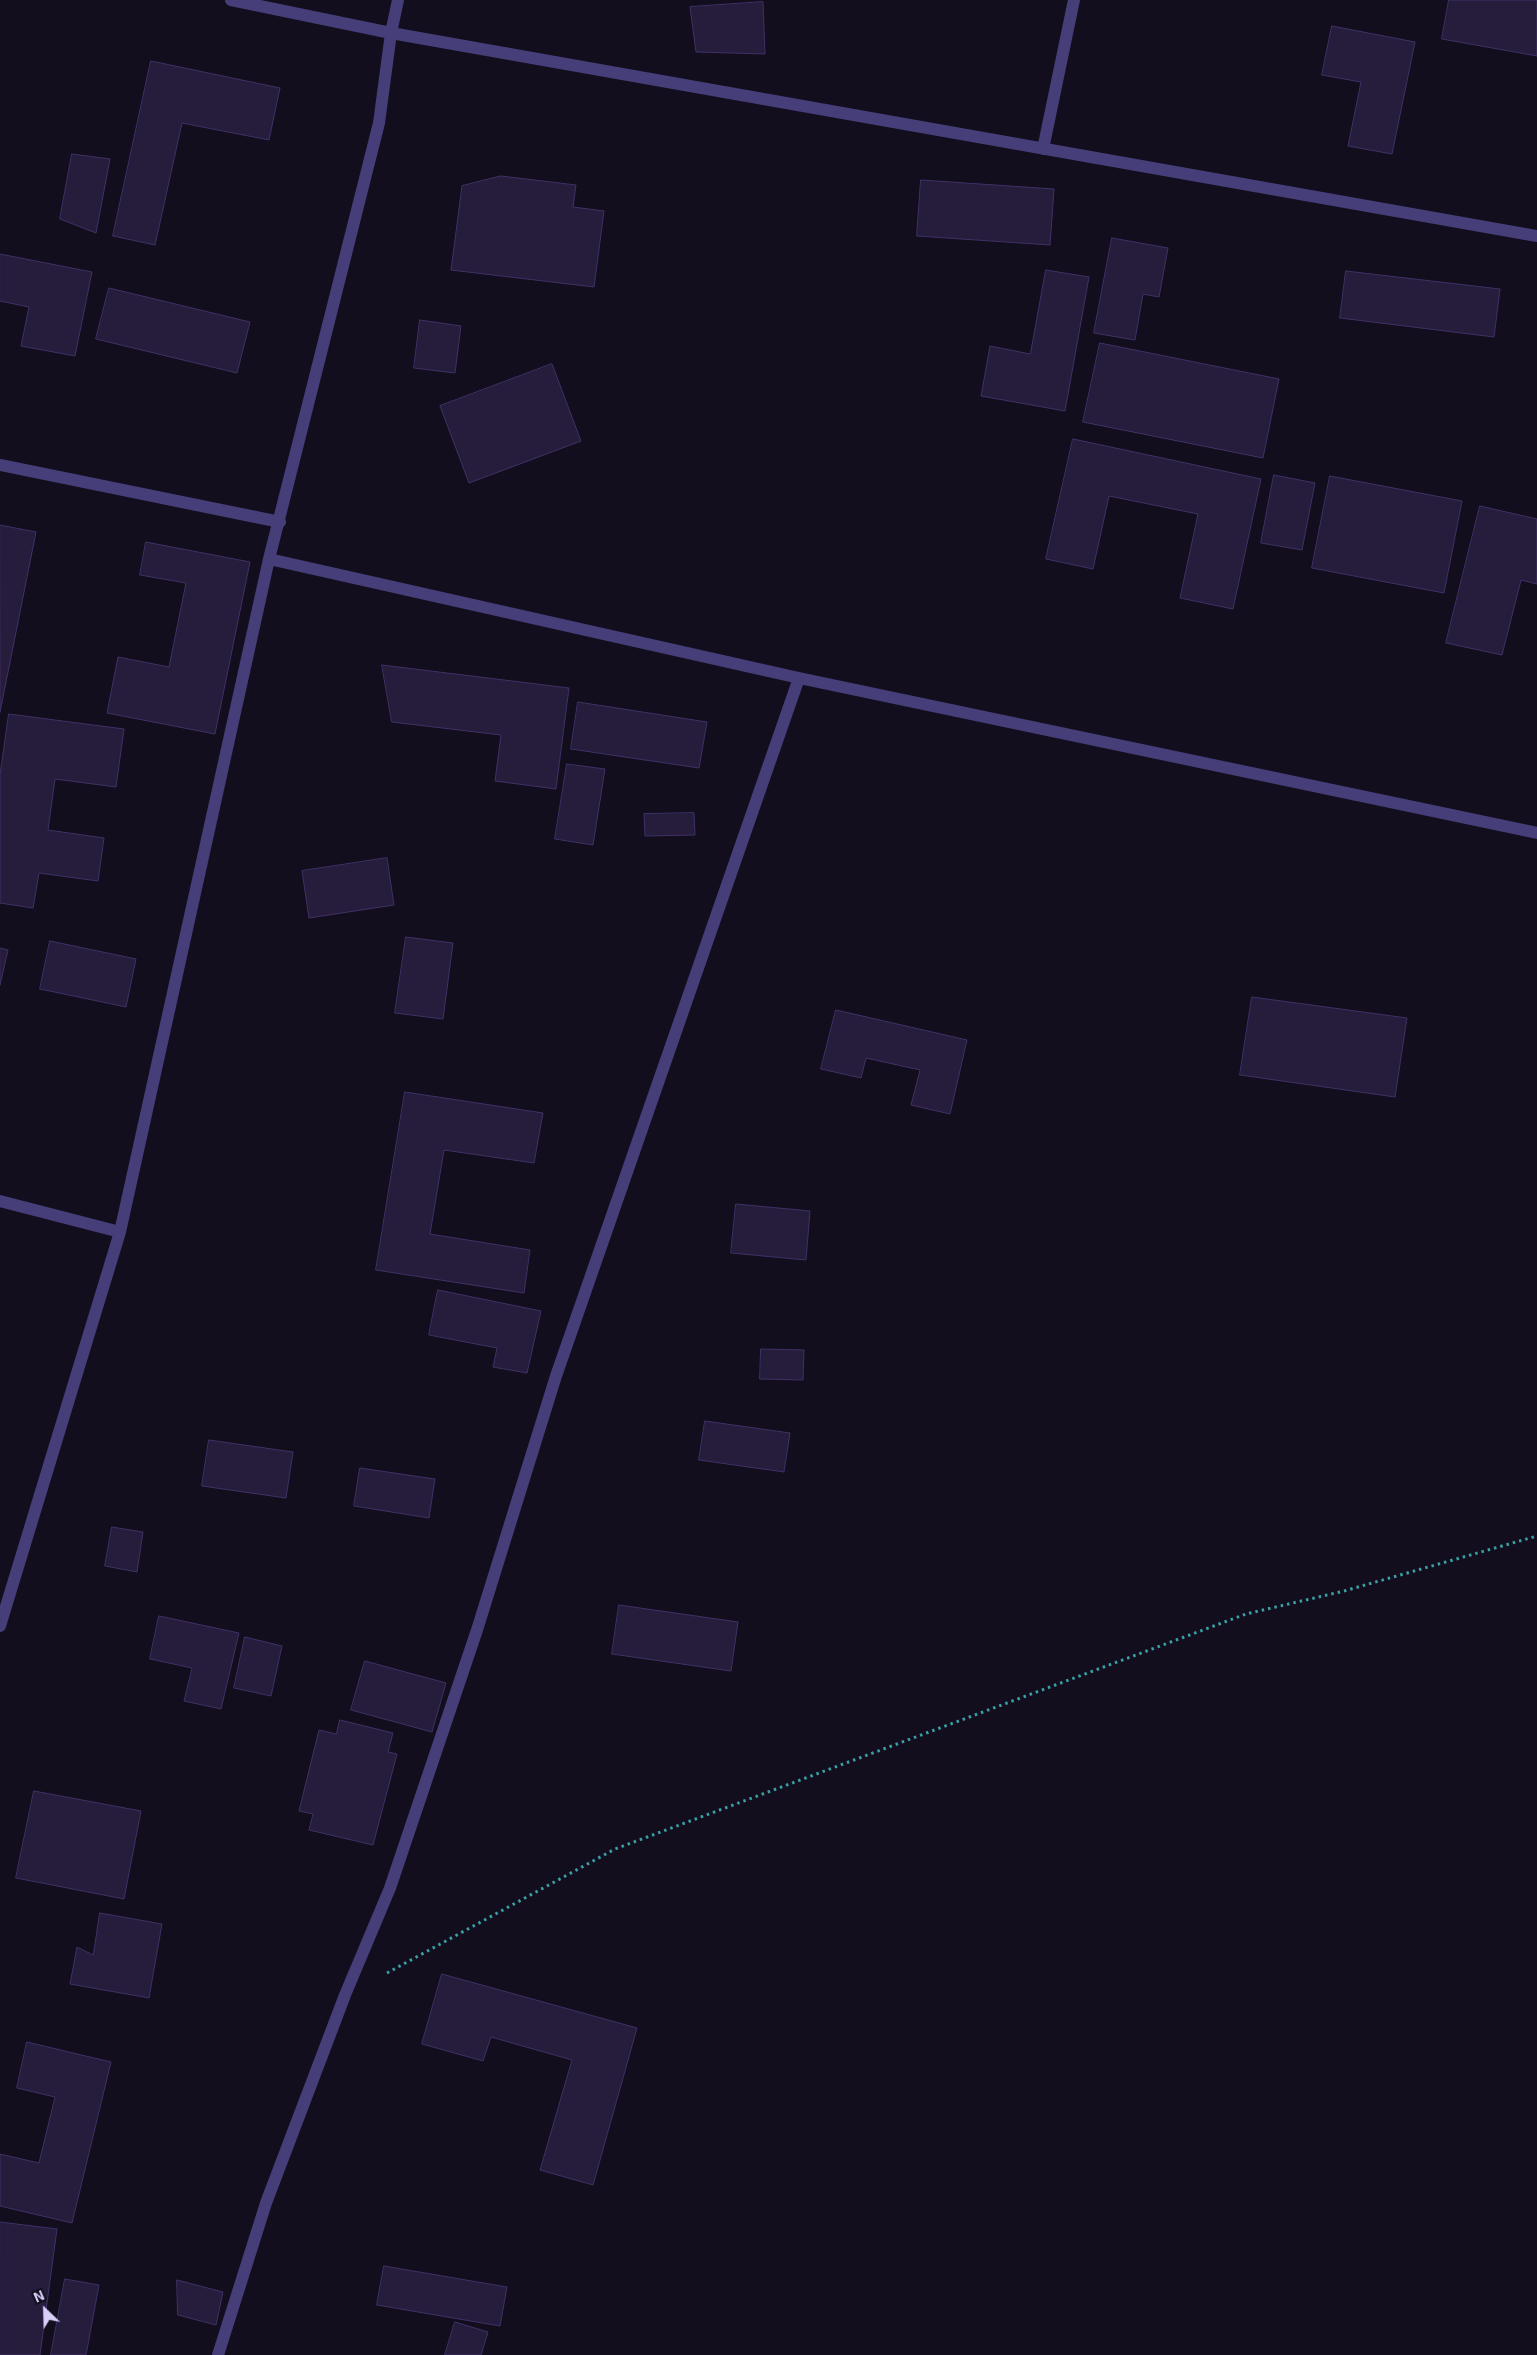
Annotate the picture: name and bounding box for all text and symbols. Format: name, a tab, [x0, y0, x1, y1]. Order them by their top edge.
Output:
north arrow	[20, 2285, 70, 2335]
text: N	[31, 2286, 47, 2306]

